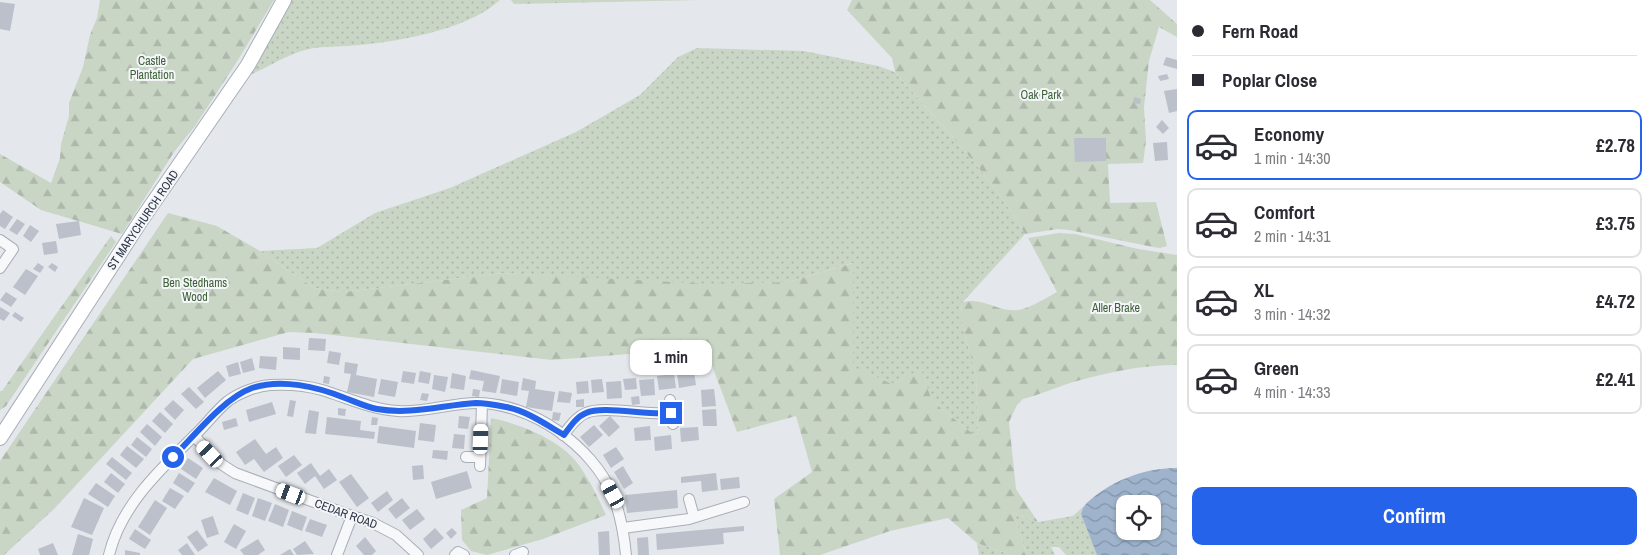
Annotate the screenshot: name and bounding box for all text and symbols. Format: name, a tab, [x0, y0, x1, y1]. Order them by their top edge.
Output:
text: Fern Road	[1222, 18, 1298, 44]
park label: Castle Plantation	[130, 53, 174, 83]
text: Poplar Close	[1222, 67, 1317, 93]
park label: Oak Park	[1020, 87, 1062, 103]
text: Economy	[1254, 121, 1324, 147]
icon: car	[1194, 123, 1239, 168]
text: £2.78	[1596, 132, 1635, 158]
text: 1 min · 14:30	[1254, 147, 1331, 169]
street label: ST MARYCHURCH ROAD	[104, 167, 182, 273]
text: Comfort	[1254, 199, 1315, 225]
icon: car	[1194, 201, 1239, 246]
text: £3.75	[1596, 210, 1635, 236]
text: 2 min · 14:31	[1254, 225, 1331, 247]
park label: Ben Stedhams Wood	[163, 275, 227, 305]
text: XL	[1254, 277, 1274, 303]
icon: car	[1194, 279, 1239, 324]
text: £4.72	[1596, 288, 1635, 314]
park label: Aller Brake	[1091, 300, 1140, 316]
text: 3 min · 14:32	[1254, 303, 1331, 325]
callout: 1 min	[630, 340, 712, 376]
text: 1 min	[654, 346, 688, 368]
text: Green	[1254, 355, 1299, 381]
icon: car	[1194, 357, 1239, 402]
text: £2.41	[1596, 366, 1635, 392]
text: 4 min · 14:33	[1254, 381, 1331, 403]
route end	[660, 402, 682, 424]
car	[472, 424, 489, 454]
car	[194, 438, 225, 470]
route start	[162, 446, 184, 468]
car	[599, 477, 626, 511]
car	[274, 482, 307, 506]
button: Confirm	[1192, 487, 1637, 545]
street label: CEDAR ROAD	[312, 495, 380, 533]
map controls	[1116, 495, 1161, 540]
button: locate	[1116, 495, 1161, 540]

